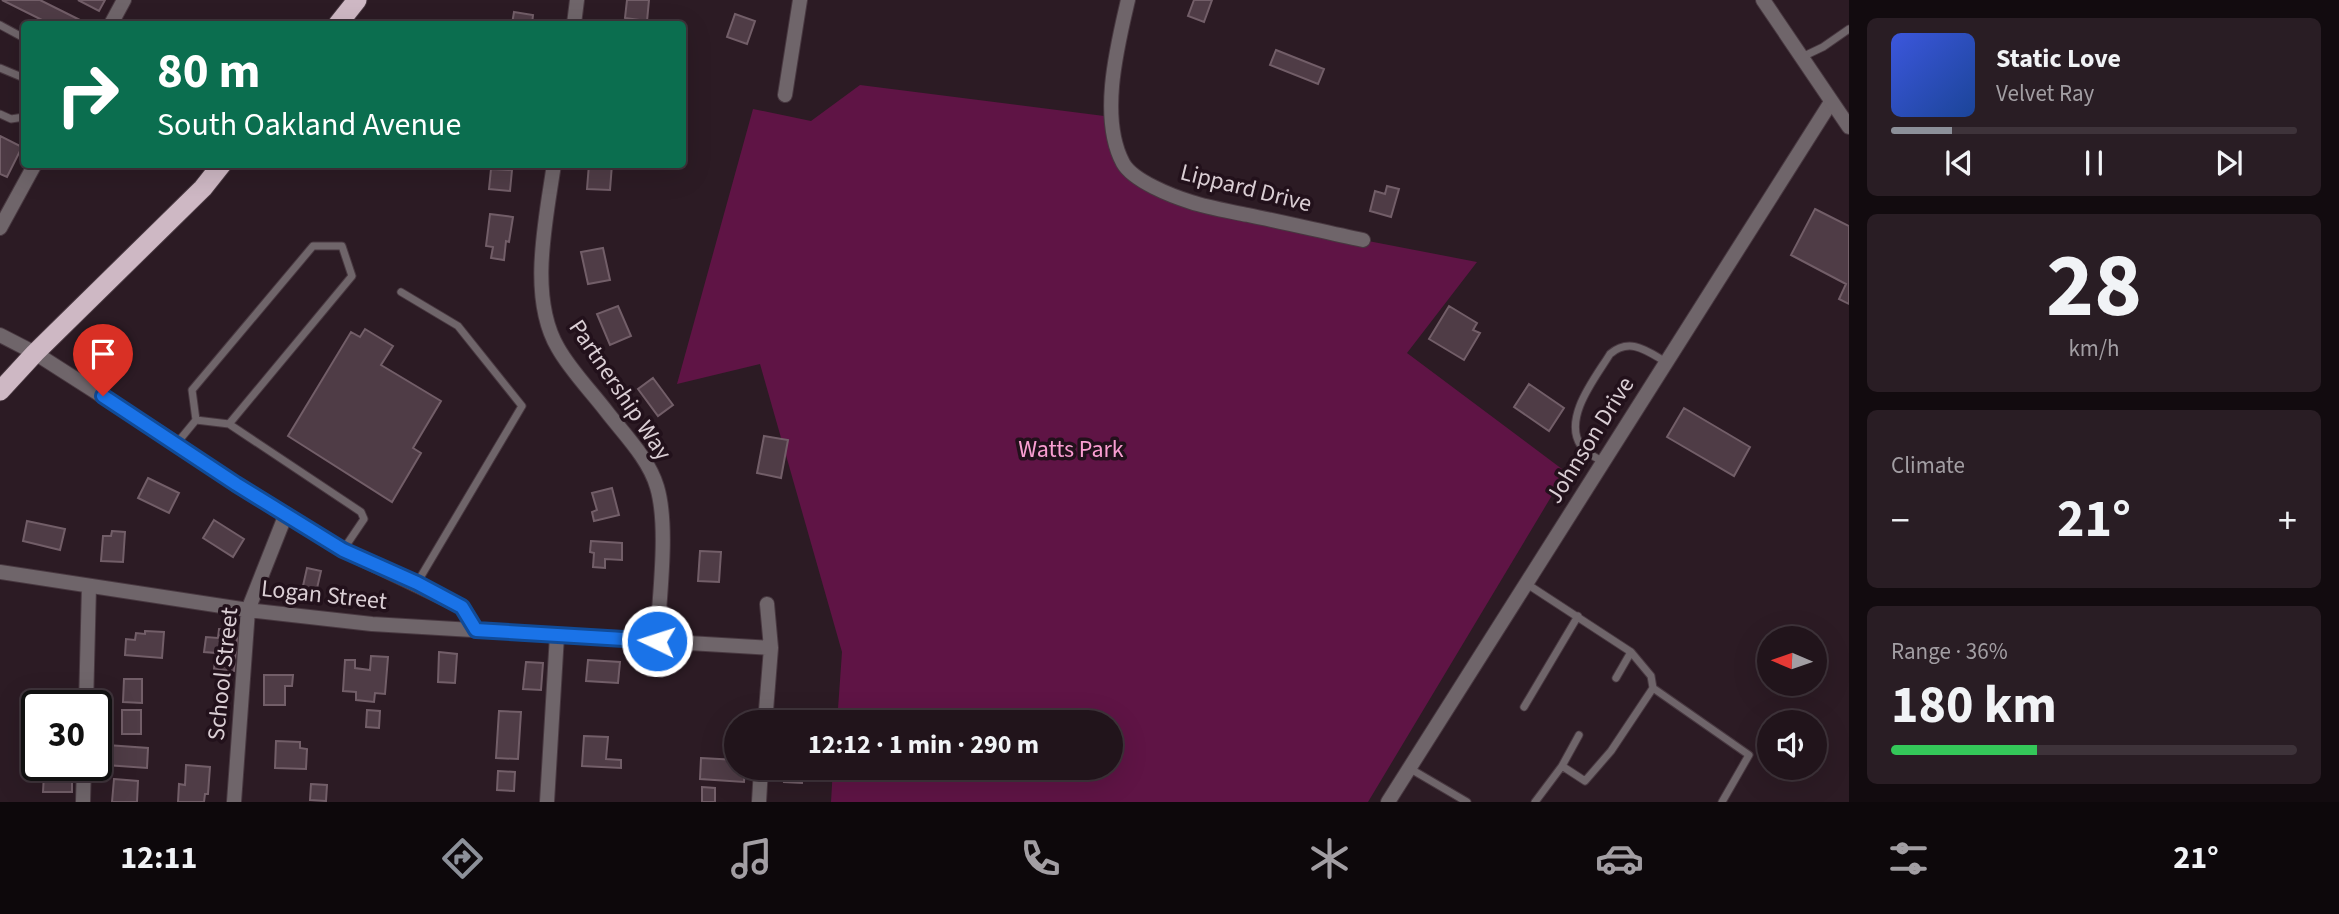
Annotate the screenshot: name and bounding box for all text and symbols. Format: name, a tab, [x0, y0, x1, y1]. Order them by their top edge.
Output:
text: 80 m	[157, 37, 261, 107]
text: Static Love	[1996, 40, 2121, 77]
icon: right	[42, 49, 133, 140]
text: Velvet Ray	[1996, 77, 2094, 110]
text: South Oakland Avenue	[157, 102, 461, 148]
icon: previous	[1940, 144, 1978, 182]
icon: pause	[2075, 144, 2113, 182]
icon: next	[2210, 144, 2248, 182]
street label: Lippard Drive	[1177, 155, 1315, 221]
text: 28	[2046, 222, 2142, 351]
street label: Partnership Way	[560, 313, 680, 467]
pin	[73, 324, 133, 396]
text: km/h	[2068, 332, 2120, 365]
icon: arrive	[84, 335, 122, 373]
street label: Johnson Drive	[1537, 370, 1643, 510]
park label: Watts Park	[1018, 432, 1124, 467]
text: Climate	[1891, 449, 1965, 482]
text: 21°	[2057, 483, 2131, 557]
text: −	[1891, 494, 1910, 548]
text: +	[2278, 494, 2297, 548]
street label: Logan Street	[259, 571, 389, 619]
position arrow	[620, 604, 694, 678]
street label: School Street	[199, 606, 247, 742]
north arrow	[1757, 626, 1827, 696]
map controls	[1757, 626, 1827, 780]
text: Range · 36%	[1891, 635, 2008, 668]
text: 180 km	[1891, 669, 2057, 743]
speed limit sign: 30	[21, 690, 112, 781]
button: sound	[1757, 710, 1827, 780]
text: 12:12 · 1 min · 290 m	[808, 726, 1039, 763]
icon: directions	[438, 834, 487, 883]
icon: music	[727, 834, 776, 883]
icon: phone	[1016, 834, 1065, 883]
icon: climate	[1305, 834, 1354, 883]
icon: car	[1595, 834, 1644, 883]
icon: filters	[1884, 834, 1933, 883]
text: 12:11	[120, 835, 197, 881]
text: 21°	[2173, 835, 2219, 881]

